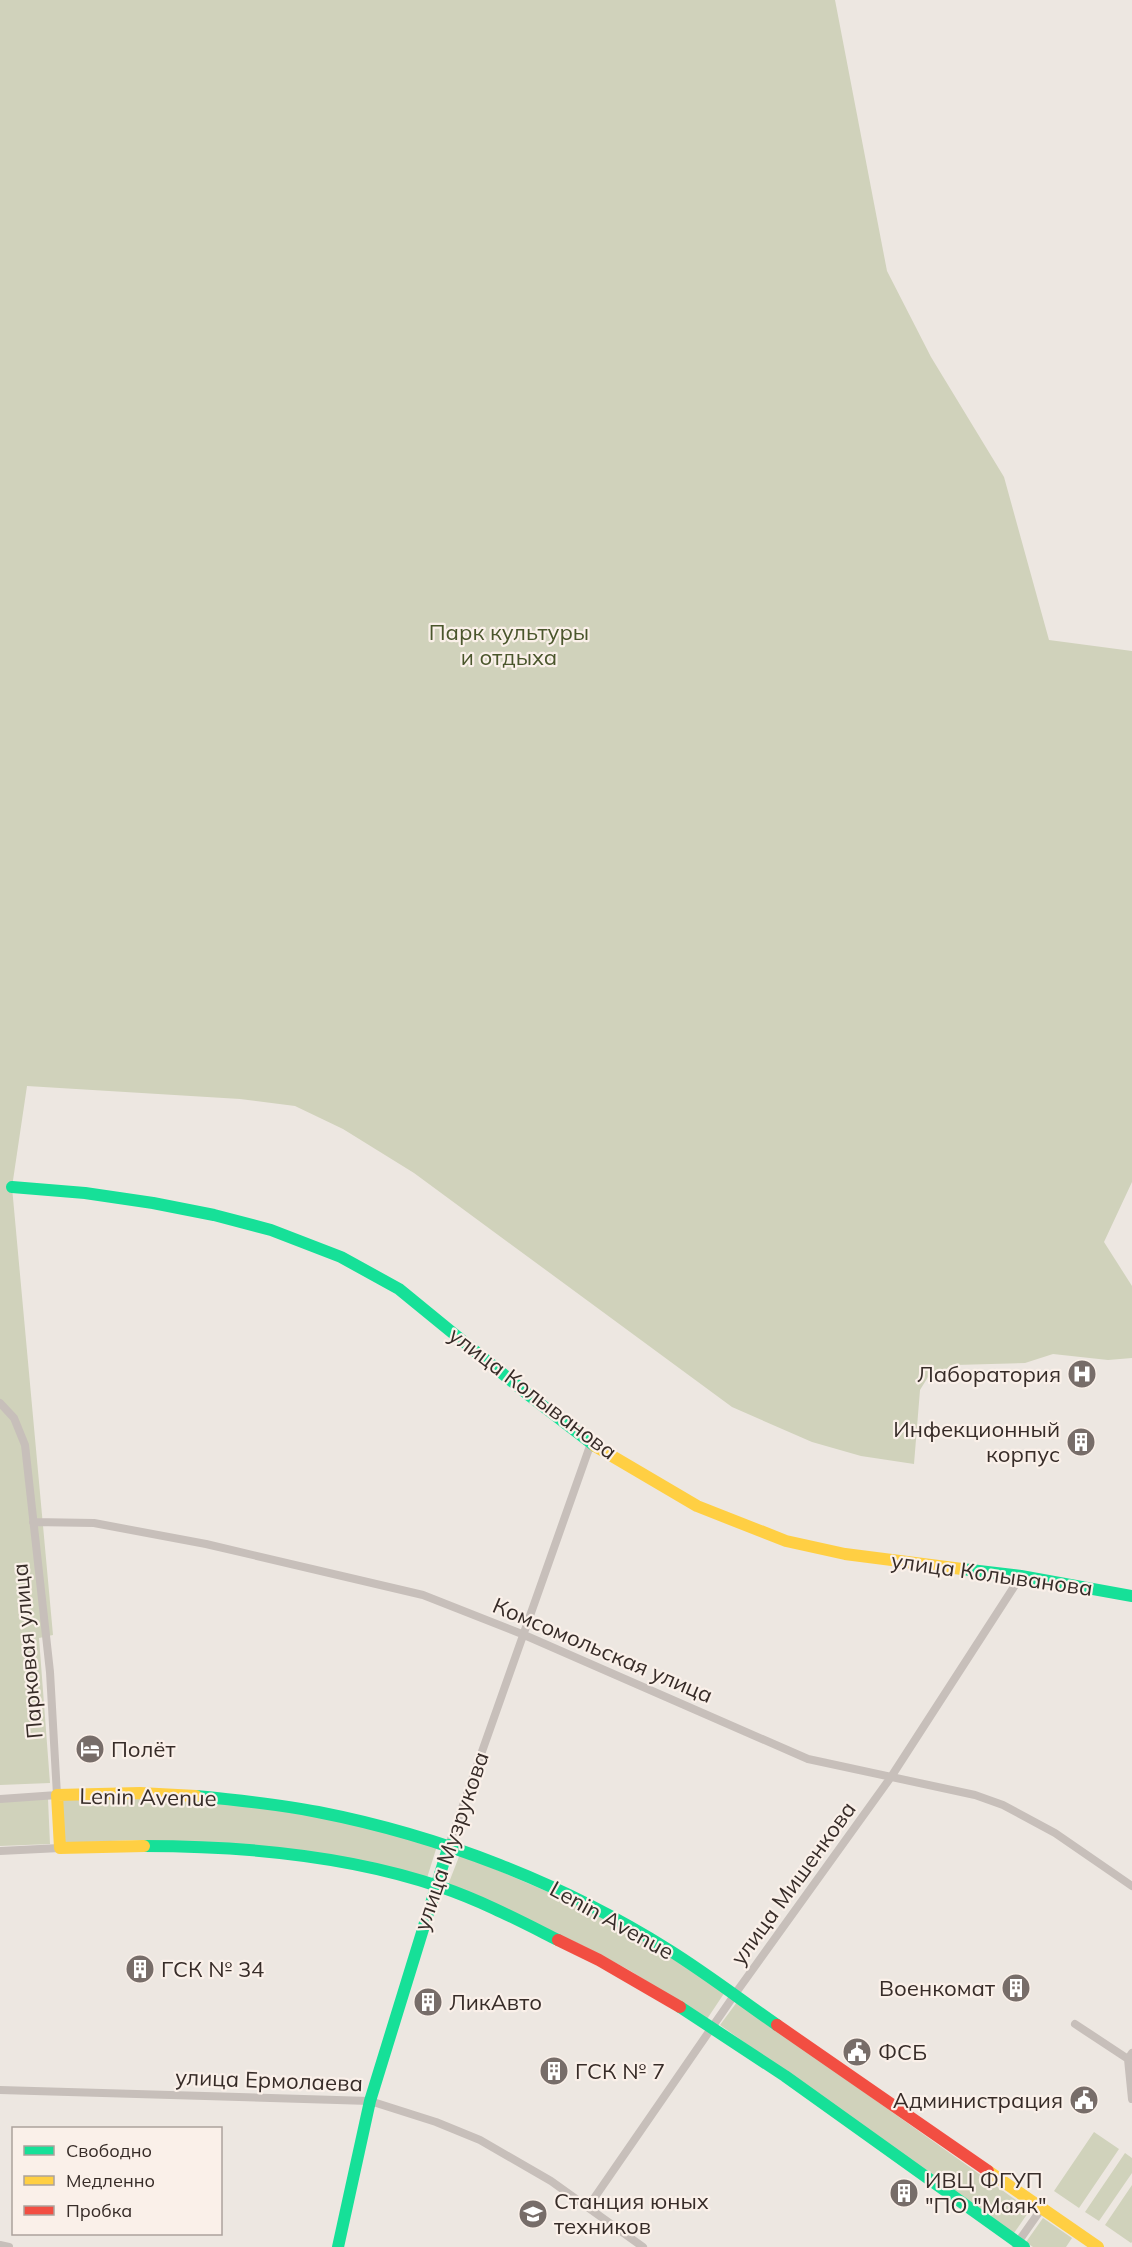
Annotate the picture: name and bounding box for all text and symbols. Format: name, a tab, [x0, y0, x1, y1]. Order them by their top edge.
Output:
park label: Парк культуры и отдыха	[429, 618, 589, 671]
street label: улица Колыванова	[443, 1321, 623, 1465]
hospital icon: Лаборатория	[1066, 1358, 1098, 1390]
place label: Лаборатория	[917, 1360, 1061, 1388]
place label: Инфекционный корпус	[893, 1415, 1060, 1468]
building icon: Инфекционный корпус	[1065, 1426, 1097, 1458]
street label: улица Колыванова	[889, 1546, 1095, 1602]
street label: Парковая улица	[5, 1562, 49, 1740]
street label: Комсомольская улица	[489, 1591, 717, 1709]
hotel icon: Полёт	[74, 1733, 106, 1765]
place label: Полёт	[111, 1735, 176, 1763]
street label: улица Музрукова	[407, 1748, 495, 1934]
street label: Lenin Avenue	[79, 1782, 217, 1812]
street label: улица Мишенкова	[724, 1796, 862, 1970]
street label: Lenin Avenue	[545, 1874, 679, 1966]
building icon: ГСК № 34	[124, 1953, 156, 1985]
place label: ГСК № 34	[161, 1955, 264, 1983]
building icon: Военкомат	[1000, 1972, 1032, 2004]
place label: Военкомат	[879, 1974, 995, 2002]
building icon: ЛикАвто	[412, 1986, 444, 2018]
place label: ЛикАвто	[449, 1988, 542, 2016]
public building icon: ФСБ	[841, 2036, 873, 2068]
place label: ФСБ	[878, 2038, 927, 2066]
building icon: ГСК № 7	[538, 2055, 570, 2087]
place label: ГСК № 7	[575, 2057, 665, 2085]
street label: улица Ермолаева	[175, 2063, 363, 2097]
public building icon: Администрация	[1068, 2084, 1100, 2116]
place label: Администрация	[893, 2086, 1063, 2114]
legend	[12, 2127, 222, 2235]
text: Свободно	[66, 2139, 152, 2162]
place label: ИВЦ ФГУП "ПО "Маяк"	[925, 2166, 1047, 2219]
text: Медленно	[66, 2169, 155, 2192]
building icon: ИВЦ ФГУП "ПО "Маяк"	[888, 2177, 920, 2209]
place label: Станция юных техников	[554, 2187, 709, 2240]
school or university icon: Станция юных техников	[517, 2198, 549, 2230]
text: Пробка	[66, 2199, 132, 2222]

